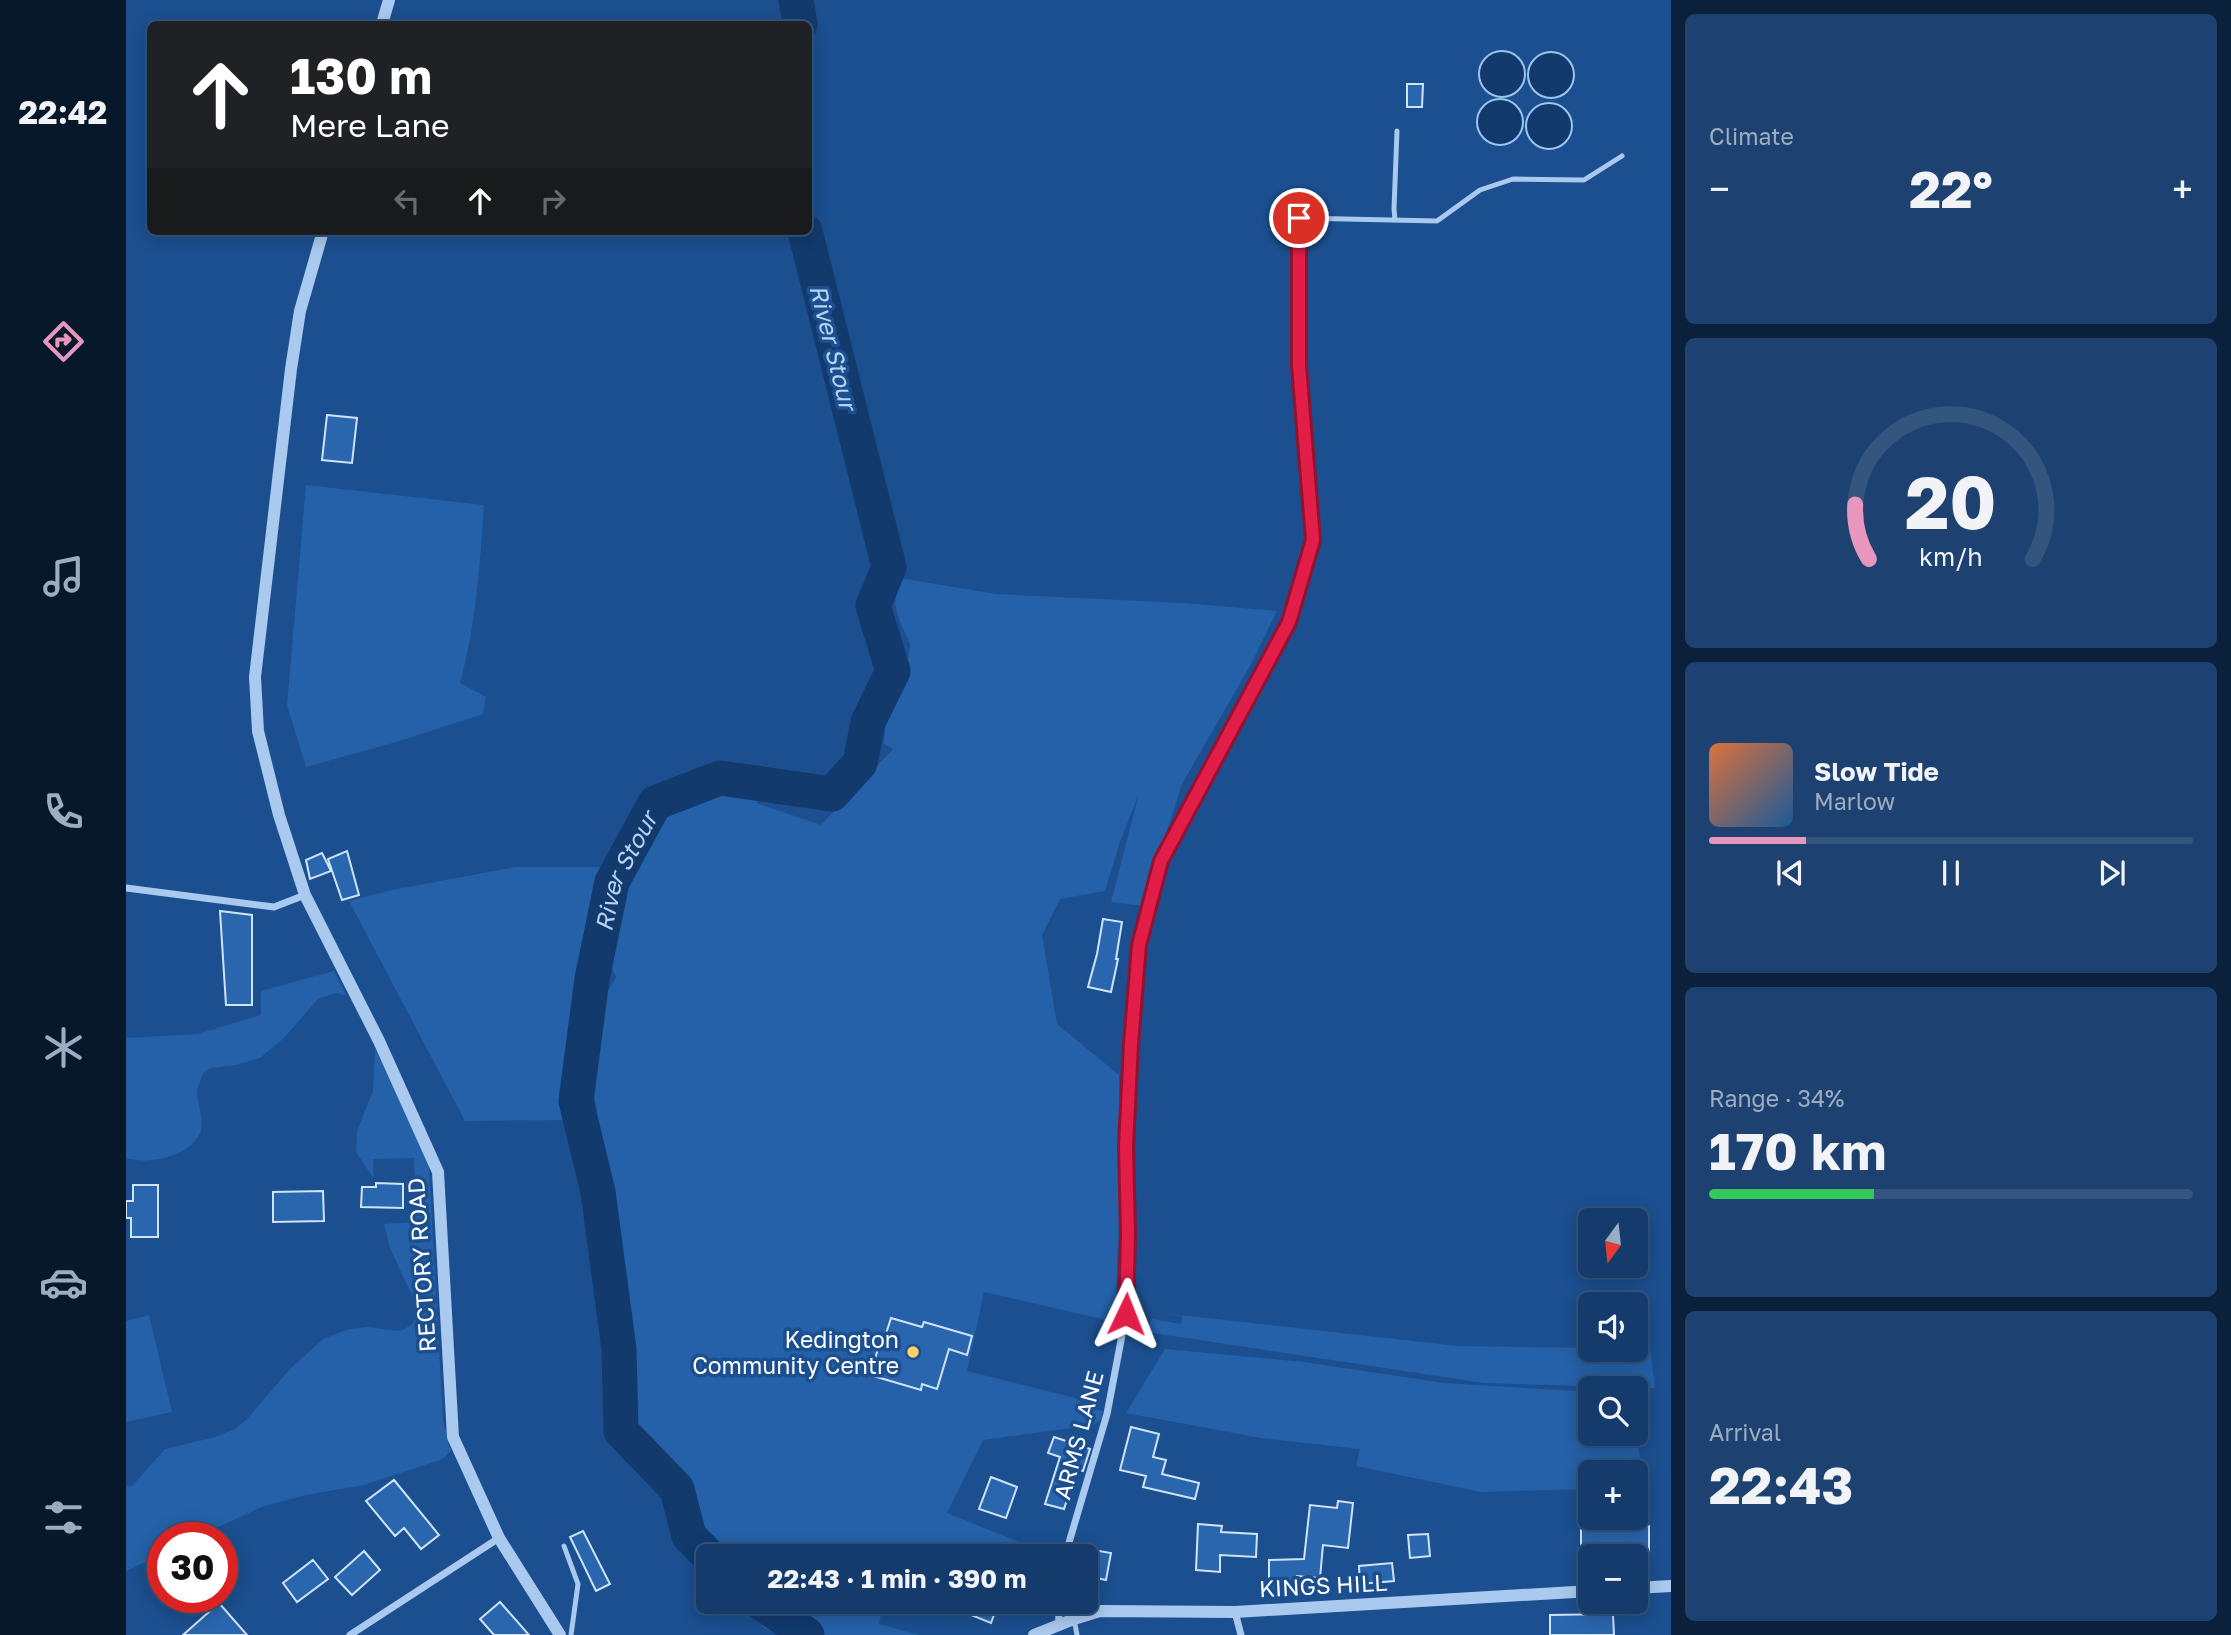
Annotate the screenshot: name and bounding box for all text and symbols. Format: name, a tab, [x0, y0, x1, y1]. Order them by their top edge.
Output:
text: 130 m	[290, 46, 432, 105]
icon: ahead	[175, 49, 266, 140]
text: 22:42	[19, 93, 107, 131]
text: Mere Lane	[290, 106, 450, 144]
text: Climate	[1709, 122, 1794, 150]
text: 22°	[1909, 157, 1993, 219]
text: −	[1709, 166, 1730, 211]
text: +	[2172, 166, 2193, 211]
icon: left	[388, 182, 426, 220]
icon: ahead	[461, 182, 499, 220]
icon: right	[534, 182, 572, 220]
pin	[1269, 188, 1329, 248]
icon: arrive	[1280, 199, 1318, 237]
water label: River Stour	[804, 282, 864, 416]
icon: directions	[39, 317, 88, 366]
text: 20	[1905, 459, 1997, 546]
text: km/h	[1919, 541, 1983, 572]
icon: music	[39, 552, 88, 601]
text: Slow Tide	[1814, 756, 1939, 787]
icon: phone	[39, 787, 88, 836]
text: Marlow	[1814, 787, 1895, 815]
water label: River Stour	[588, 803, 664, 933]
icon: previous	[1771, 854, 1809, 892]
icon: pause	[1932, 854, 1970, 892]
icon: next	[2093, 854, 2131, 892]
icon: climate	[39, 1023, 88, 1072]
text: Range · 34%	[1709, 1084, 1844, 1112]
text: 170 km	[1709, 1119, 1887, 1181]
street label: RECTORY ROAD	[401, 1177, 441, 1353]
north arrow	[1578, 1208, 1648, 1278]
map controls	[1578, 1208, 1648, 1614]
icon: car	[39, 1258, 88, 1307]
position arrow	[1089, 1277, 1163, 1351]
button: sound	[1578, 1292, 1648, 1362]
place label: Kedington Community Centre	[692, 1325, 899, 1379]
marker: Kedington Community Centre	[905, 1344, 921, 1360]
street label: ARMS LANE	[1047, 1368, 1109, 1502]
button: search	[1578, 1376, 1648, 1446]
text: Arrival	[1709, 1418, 1781, 1446]
text: 22:43	[1709, 1453, 1853, 1515]
button: +	[1578, 1460, 1648, 1530]
icon: filters	[39, 1493, 88, 1542]
speed limit sign: 30	[147, 1522, 238, 1613]
button: −	[1578, 1544, 1648, 1614]
text: 22:43 · 1 min · 390 m	[768, 1563, 1026, 1594]
street label: KINGS HILL	[1258, 1568, 1388, 1602]

